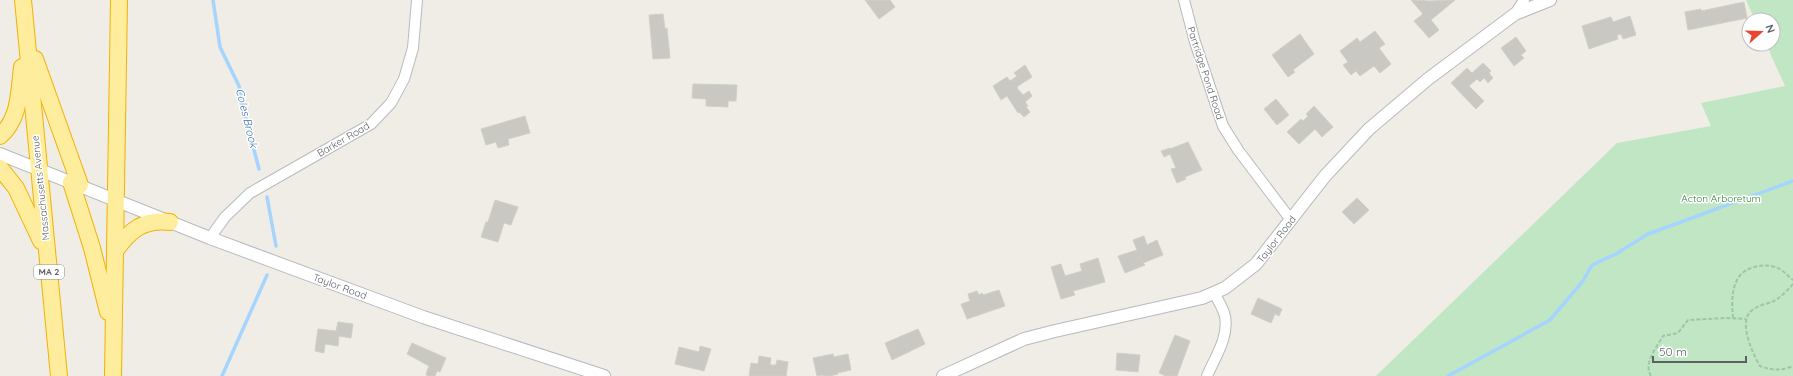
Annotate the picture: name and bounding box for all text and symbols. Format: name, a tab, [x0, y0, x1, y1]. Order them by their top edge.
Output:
north arrow	[1741, 12, 1781, 52]
text: N	[1762, 22, 1778, 35]
street label: Partridge Pond Road	[1184, 25, 1227, 121]
water label: Coles Brook	[233, 87, 261, 150]
street label: Barker Road	[315, 119, 372, 160]
street label: Massachusetts Avenue	[28, 135, 52, 241]
park label: Acton Arboretum	[1681, 192, 1761, 205]
street label: Taylor Road	[1254, 213, 1299, 266]
road number: MA 2	[34, 265, 64, 279]
street label: Taylor Road	[311, 271, 369, 302]
scale bar	[1653, 338, 1746, 364]
text: 50 m	[1659, 344, 1687, 359]

